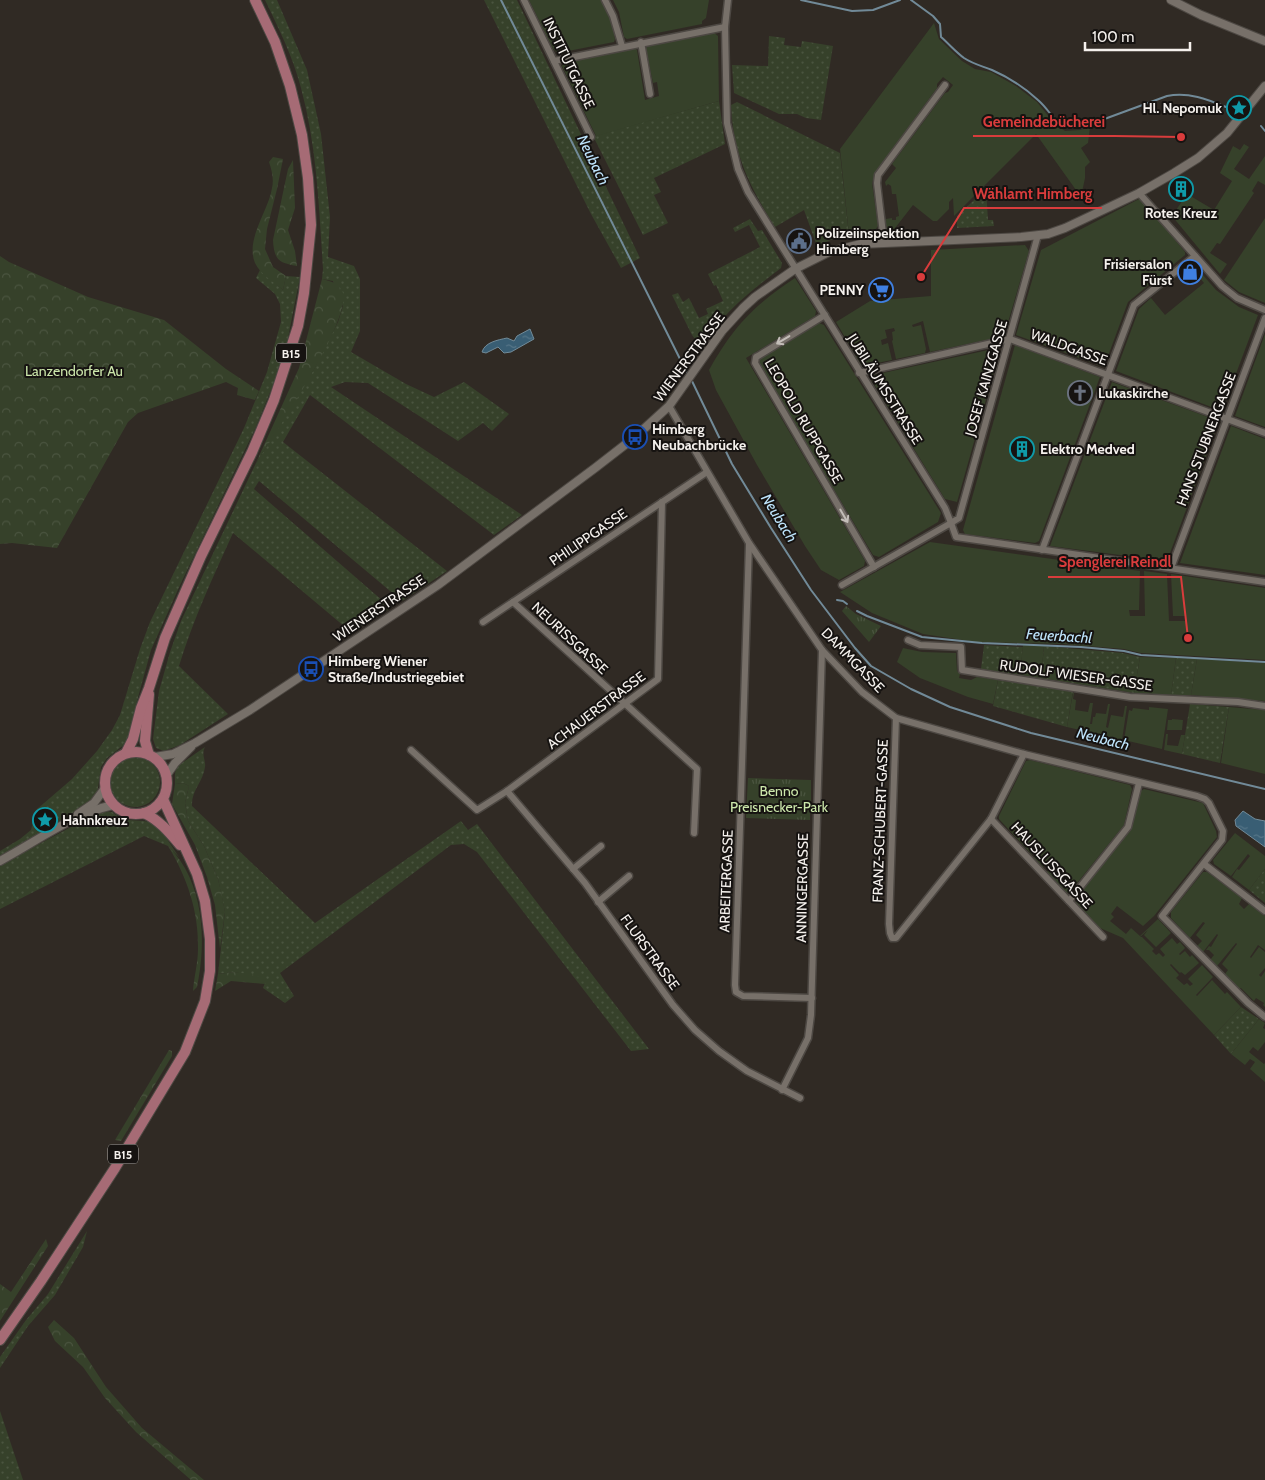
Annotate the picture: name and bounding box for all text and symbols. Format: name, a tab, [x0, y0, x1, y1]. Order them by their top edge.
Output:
street label: INSTITUTGASSE	[539, 14, 599, 112]
scale bar	[1085, 20, 1190, 52]
text: 100 m	[1092, 28, 1134, 46]
place icon: Hl. Nepomuk	[1226, 95, 1252, 121]
place label: Hl. Nepomuk	[1142, 99, 1222, 117]
callout: Gemeindebücherei	[973, 106, 1115, 136]
text: Gemeindebücherei	[983, 113, 1105, 131]
water label: Neubach	[573, 132, 613, 188]
building icon: Rotes Kreuz	[1168, 176, 1194, 202]
callout: Wählamt Himberg	[964, 178, 1102, 208]
text: Wählamt Himberg	[974, 185, 1093, 203]
place label: Rotes Kreuz	[1145, 204, 1218, 222]
place label: Polizeiinspektion Himberg	[816, 224, 919, 258]
public building icon: Polizeiinspektion Himberg	[786, 228, 812, 254]
place label: Frisiersalon Fürst	[1104, 255, 1172, 289]
shop icon: Frisiersalon Fürst	[1177, 259, 1203, 285]
supermarket icon: PENNY	[868, 277, 894, 303]
place label: PENNY	[819, 281, 865, 299]
street label: WIENERSTRASSE	[649, 308, 729, 405]
street label: JOSEF KAINZGASSE	[960, 317, 1011, 439]
street label: WALDGASSE	[1028, 325, 1110, 369]
street label: JUBILÄUMSSTRASSE	[843, 329, 927, 448]
one-way arrow	[776, 335, 790, 346]
road number: B15	[276, 343, 306, 362]
street label: LEOPOLD RUPPGASSE	[761, 355, 847, 487]
park label: Lanzendorfer Au	[25, 362, 123, 380]
street label: HANS STUBNERGASSE	[1172, 369, 1240, 509]
church icon: Lukaskirche	[1067, 380, 1093, 406]
place label: Lukaskirche	[1098, 384, 1168, 402]
place label: Himberg Neubachbrücke	[652, 420, 746, 454]
bus stop icon: Himberg Neubachbrücke	[622, 424, 648, 450]
building icon: Elektro Medved	[1009, 436, 1035, 462]
place label: Elektro Medved	[1040, 440, 1135, 458]
water label: Neubach	[757, 491, 801, 545]
street label: PHILIPPGASSE	[546, 504, 631, 570]
one-way arrow	[840, 508, 850, 522]
callout: Spenglerei Reindl	[1048, 547, 1181, 577]
text: Spenglerei Reindl	[1058, 553, 1172, 571]
street label: WIENERSTRASSE	[329, 570, 429, 646]
street label: NEURISSGASSE	[528, 598, 612, 678]
street label: DAMMGASSE	[818, 624, 889, 696]
water label: Feuerbachl	[1026, 625, 1093, 647]
place label: Himberg Wiener Straße/Industriegebiet	[328, 652, 464, 686]
street label: RUDOLF WIESER-GASSE	[998, 655, 1154, 695]
bus stop icon: Himberg Wiener Straße/Industriegebiet	[298, 656, 324, 682]
street label: ACHAUERSTRASSE	[543, 667, 649, 753]
water label: Neubach	[1075, 724, 1131, 754]
street label: FRANZ-SCHUBERT-GASSE	[868, 739, 892, 903]
park label: Benno Preisnecker-Park	[730, 782, 829, 816]
place icon: Hahnkreuz	[32, 807, 58, 833]
place label: Hahnkreuz	[62, 811, 128, 829]
street label: HAUSLUSSGASSE	[1007, 818, 1097, 912]
street label: ARBEITERGASSE	[715, 829, 737, 933]
street label: ANNINGERGASSE	[792, 833, 812, 943]
street label: FLURSTRASSE	[616, 911, 684, 994]
road number: B15	[108, 1144, 138, 1164]

